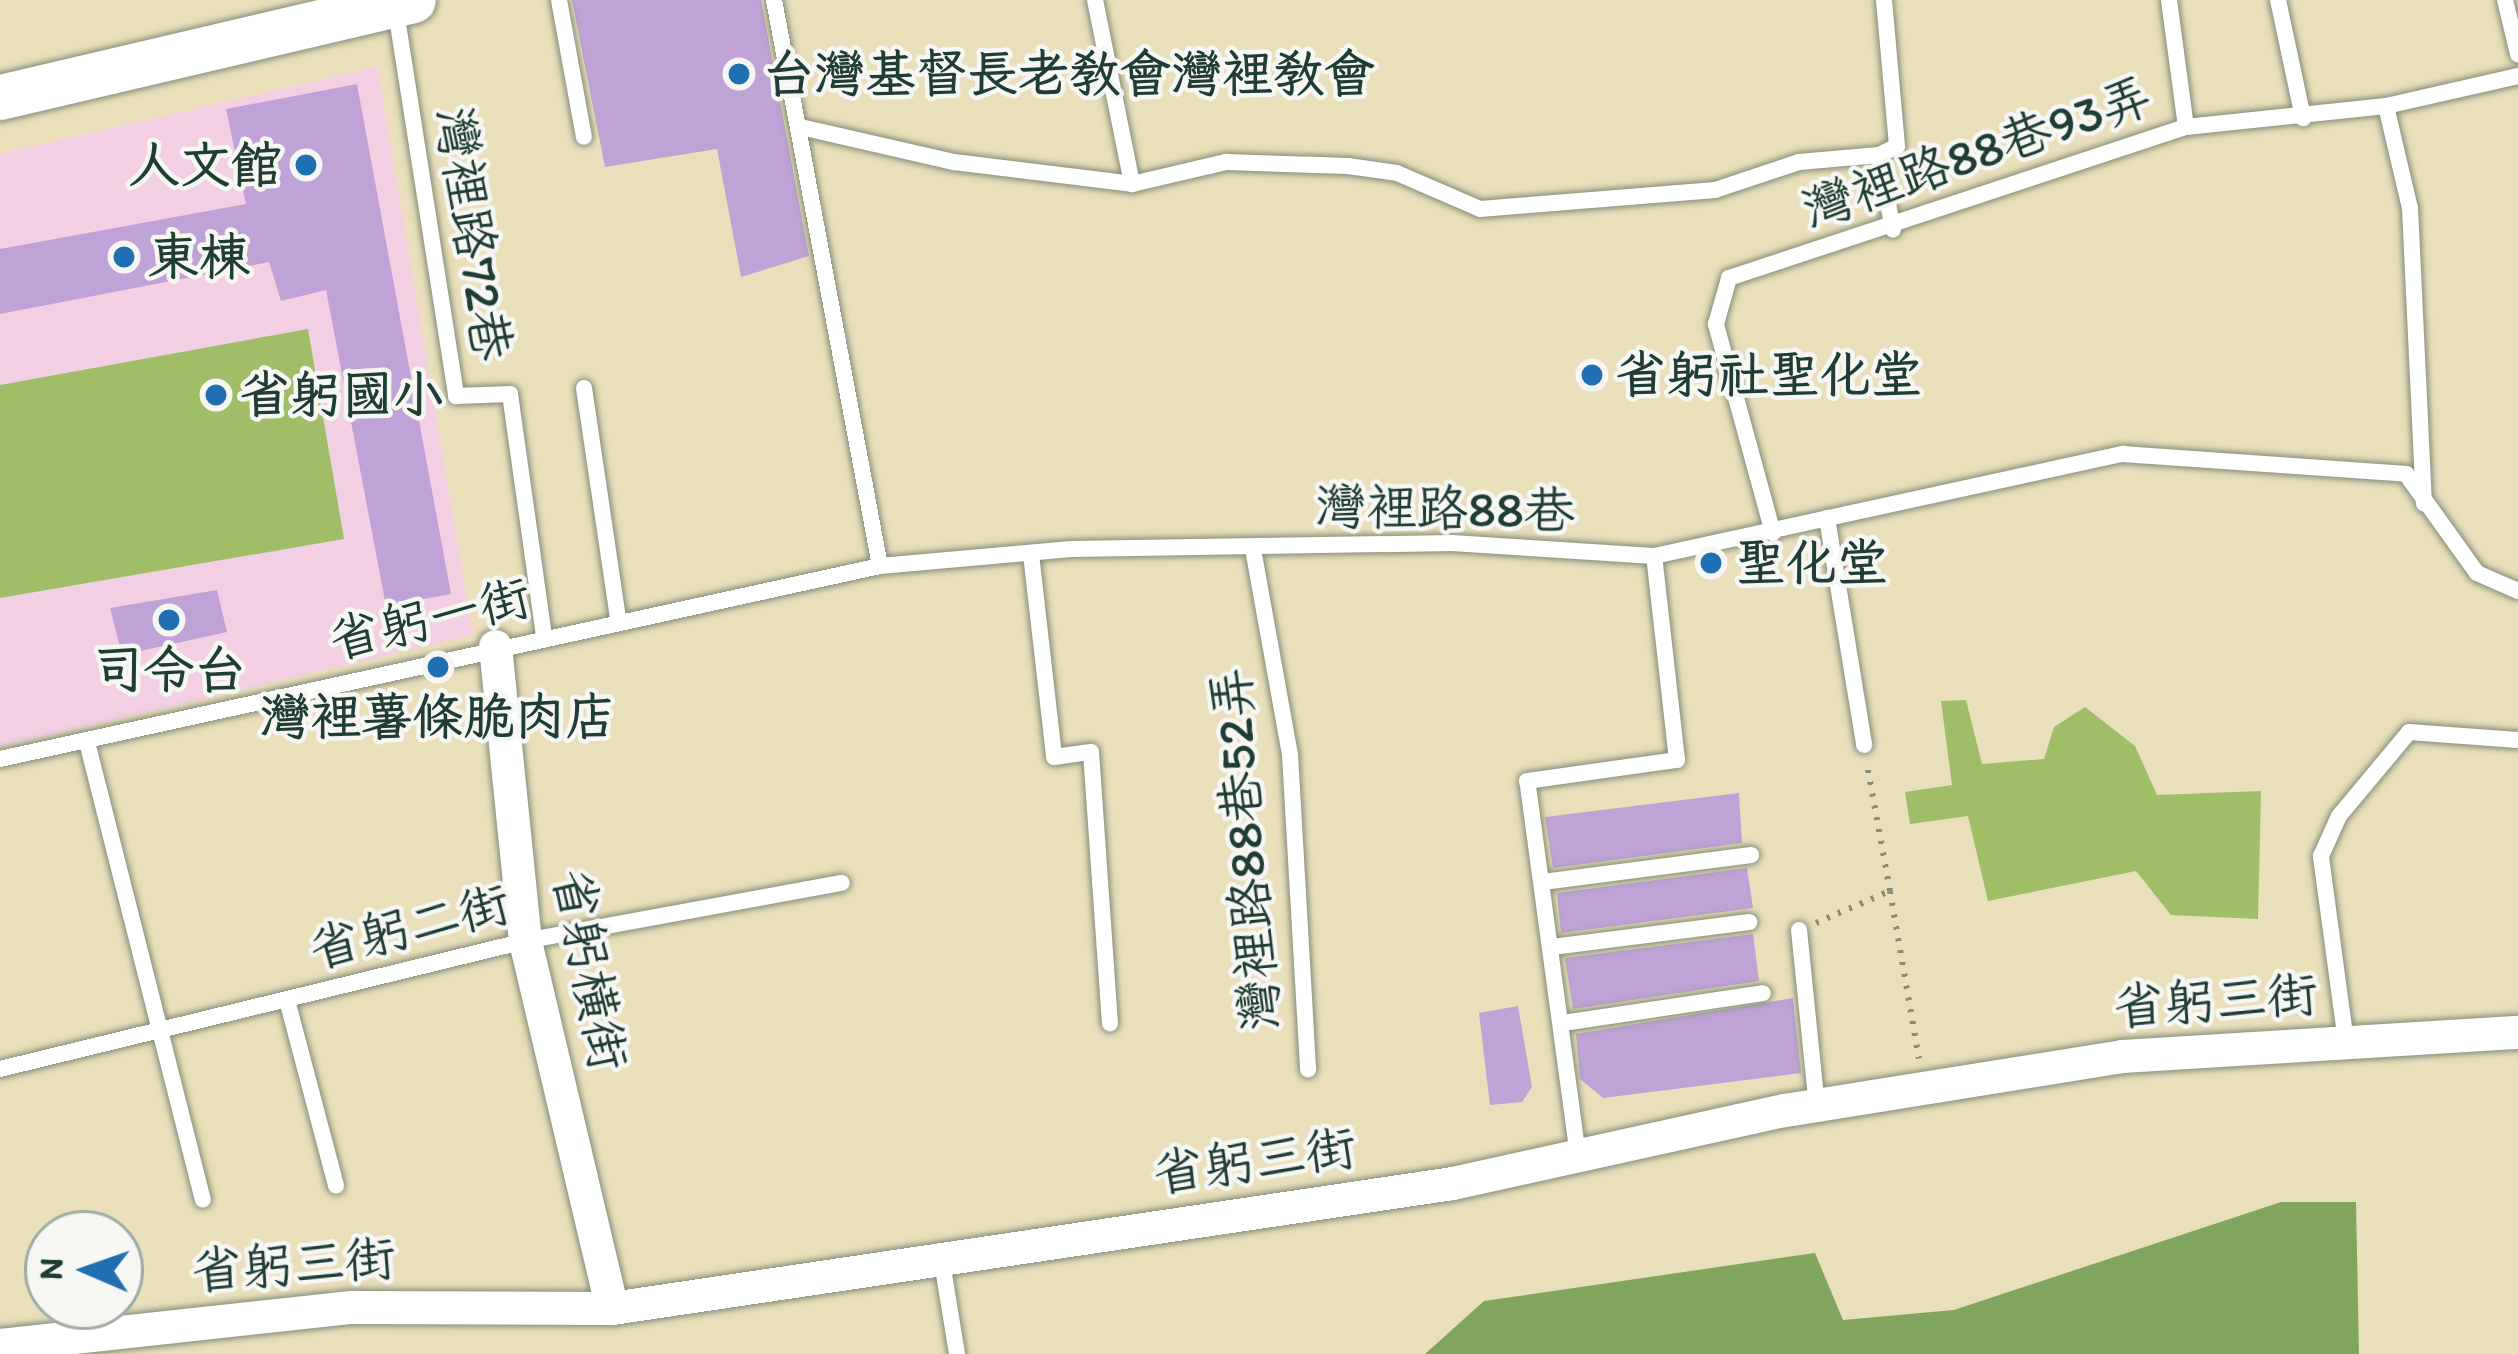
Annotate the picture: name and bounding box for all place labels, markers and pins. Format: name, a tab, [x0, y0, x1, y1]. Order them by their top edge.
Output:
place label: 台灣基督長老教會灣裡教會	[763, 43, 1375, 105]
marker: 台灣基督長老教會灣裡教會	[726, 61, 752, 87]
place label: 人文館	[129, 134, 282, 196]
marker: 人文館	[293, 152, 319, 178]
place label: 東棟	[148, 226, 250, 288]
marker: 東棟	[111, 244, 137, 270]
place label: 省躬社聖化堂	[1616, 344, 1922, 406]
marker: 省躬社聖化堂	[1579, 362, 1605, 388]
place label: 省躬國小	[240, 364, 444, 426]
marker: 省躬國小	[203, 382, 229, 408]
place label: 聖化堂	[1735, 532, 1888, 594]
marker: 聖化堂	[1698, 550, 1724, 576]
marker: 司令台	[156, 607, 182, 633]
place label: 司令台	[93, 639, 245, 701]
marker: 灣裡薯條脆肉店	[425, 654, 451, 680]
place label: 灣裡薯條脆肉店	[260, 686, 616, 748]

